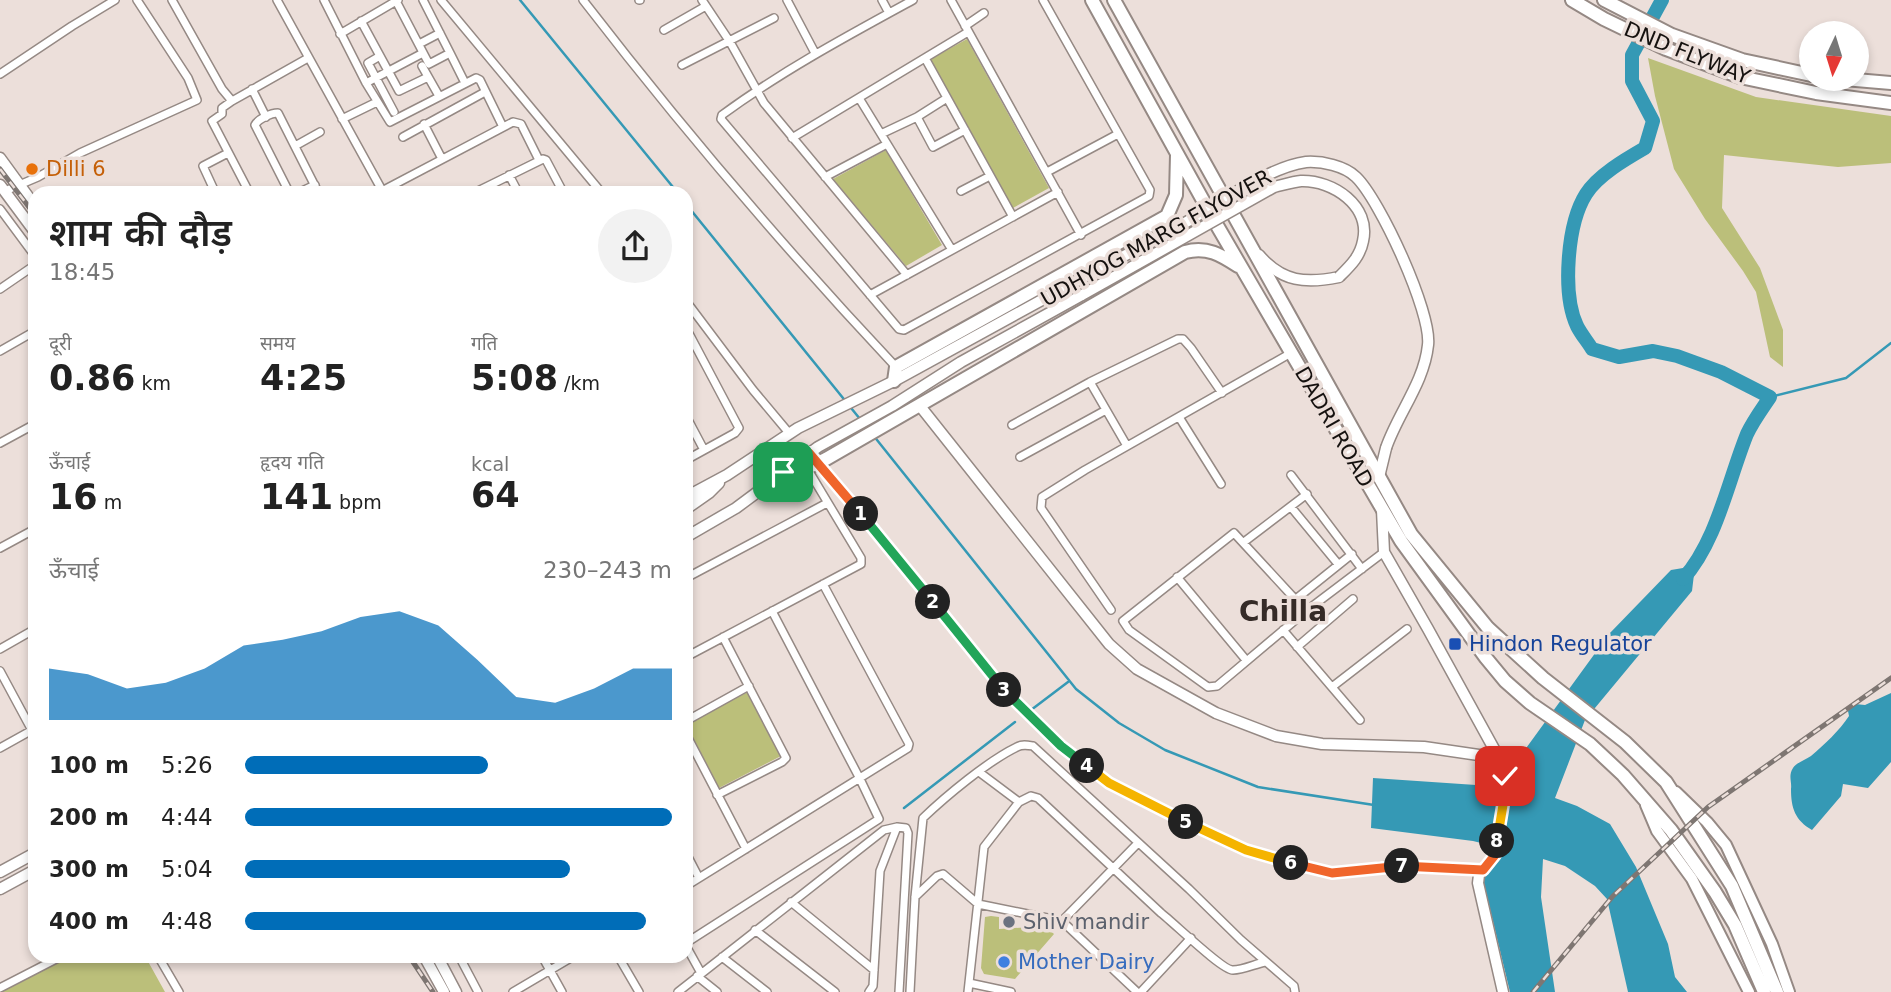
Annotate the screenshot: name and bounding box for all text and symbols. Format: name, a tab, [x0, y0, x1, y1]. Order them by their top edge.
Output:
street label: DND FLYWAY	[1621, 17, 1754, 89]
north arrow	[1799, 21, 1869, 91]
map controls	[1799, 21, 1869, 91]
place label: Dilli 6	[46, 157, 106, 181]
marker: Dilli 6	[24, 161, 40, 177]
street label: UDHYOG MARG FLYOVER	[1037, 165, 1275, 311]
button: share	[598, 209, 672, 283]
text: शाम की दौड़	[49, 211, 232, 255]
text: 18:45	[49, 259, 115, 285]
text: दूरी	[49, 332, 72, 354]
text: समय	[260, 332, 295, 354]
text: गति	[471, 332, 497, 354]
text: 0.86	[49, 358, 135, 398]
text: 4:25	[260, 358, 347, 398]
text: 5:08	[471, 358, 558, 398]
street label: DADRI ROAD	[1290, 363, 1378, 491]
text: km	[135, 372, 171, 394]
text: /km	[558, 372, 600, 394]
pin	[753, 442, 813, 502]
text: ऊँचाई	[49, 451, 90, 473]
text: हृदय गति	[260, 451, 324, 473]
text: kcal	[471, 453, 509, 475]
icon: arrive	[764, 453, 802, 491]
text: 64	[471, 475, 520, 515]
text: 16	[49, 477, 98, 517]
text: 141	[260, 477, 333, 517]
text: m	[98, 491, 122, 513]
text: bpm	[333, 491, 382, 513]
pin: 1	[844, 496, 878, 532]
text: 1	[854, 502, 867, 524]
text: ऊँचाई	[49, 557, 99, 583]
text: 230–243 m	[543, 557, 672, 583]
pin: 2	[916, 584, 950, 620]
text: 2	[926, 590, 939, 612]
district label: Chilla	[1239, 595, 1327, 628]
place label: Hindon Regulator	[1469, 632, 1652, 656]
marker: Hindon Regulator	[1447, 636, 1463, 652]
pin: 3	[986, 672, 1021, 708]
text: 3	[997, 678, 1010, 700]
pin	[1475, 746, 1535, 806]
pin: 4	[1070, 748, 1104, 784]
text: 100 m	[49, 752, 129, 778]
text: 5:26	[161, 752, 213, 778]
text: 4	[1080, 754, 1093, 776]
icon: check	[1486, 757, 1524, 795]
text: 200 m	[49, 804, 129, 830]
text: 4:44	[161, 804, 213, 830]
pin: 5	[1168, 804, 1204, 840]
text: 5	[1179, 810, 1192, 832]
pin: 8	[1480, 824, 1514, 858]
text: 8	[1490, 829, 1503, 851]
pin: 6	[1274, 846, 1308, 880]
pin: 7	[1384, 848, 1420, 884]
text: 6	[1284, 851, 1297, 873]
text: 7	[1395, 854, 1408, 876]
text: 300 m	[49, 856, 129, 882]
text: 5:04	[161, 856, 213, 882]
text: 400 m	[49, 908, 129, 934]
text: 4:48	[161, 908, 213, 934]
place label: Shiv mandir	[1023, 910, 1149, 934]
marker: Shiv mandir	[1001, 914, 1017, 930]
place label: Mother Dairy	[1018, 950, 1155, 974]
marker: Mother Dairy	[996, 954, 1012, 970]

